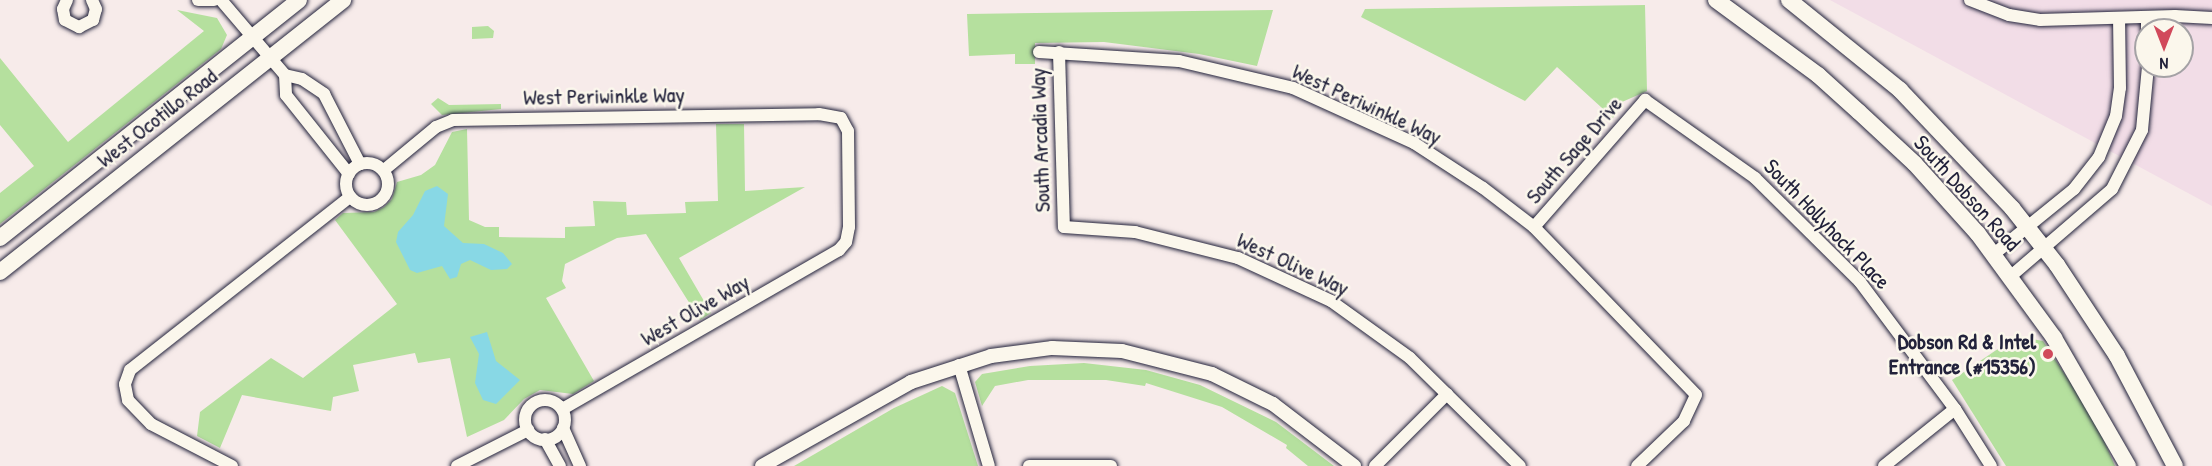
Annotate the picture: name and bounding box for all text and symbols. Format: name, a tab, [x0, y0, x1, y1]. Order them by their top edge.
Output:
north arrow	[2134, 18, 2194, 78]
text: N	[2160, 53, 2168, 75]
street label: West Periwinkle Way	[1288, 58, 1446, 150]
street label: West Ocotillo Road	[92, 63, 222, 173]
street label: South Arcadia Way	[1024, 67, 1056, 213]
street label: West Periwinkle Way	[523, 81, 685, 111]
street label: South Sage Drive	[1520, 91, 1628, 209]
street label: South Dobson Road	[1908, 130, 2026, 256]
street label: South Hollyhock Place	[1758, 153, 1896, 295]
street label: West Olive Way	[1233, 227, 1353, 301]
street label: West Olive Way	[636, 268, 754, 352]
place label: Dobson Rd & Intel Entrance (#15356)	[1889, 328, 2036, 380]
marker: Dobson Rd & Intel Entrance (#15356)	[2041, 347, 2055, 361]

